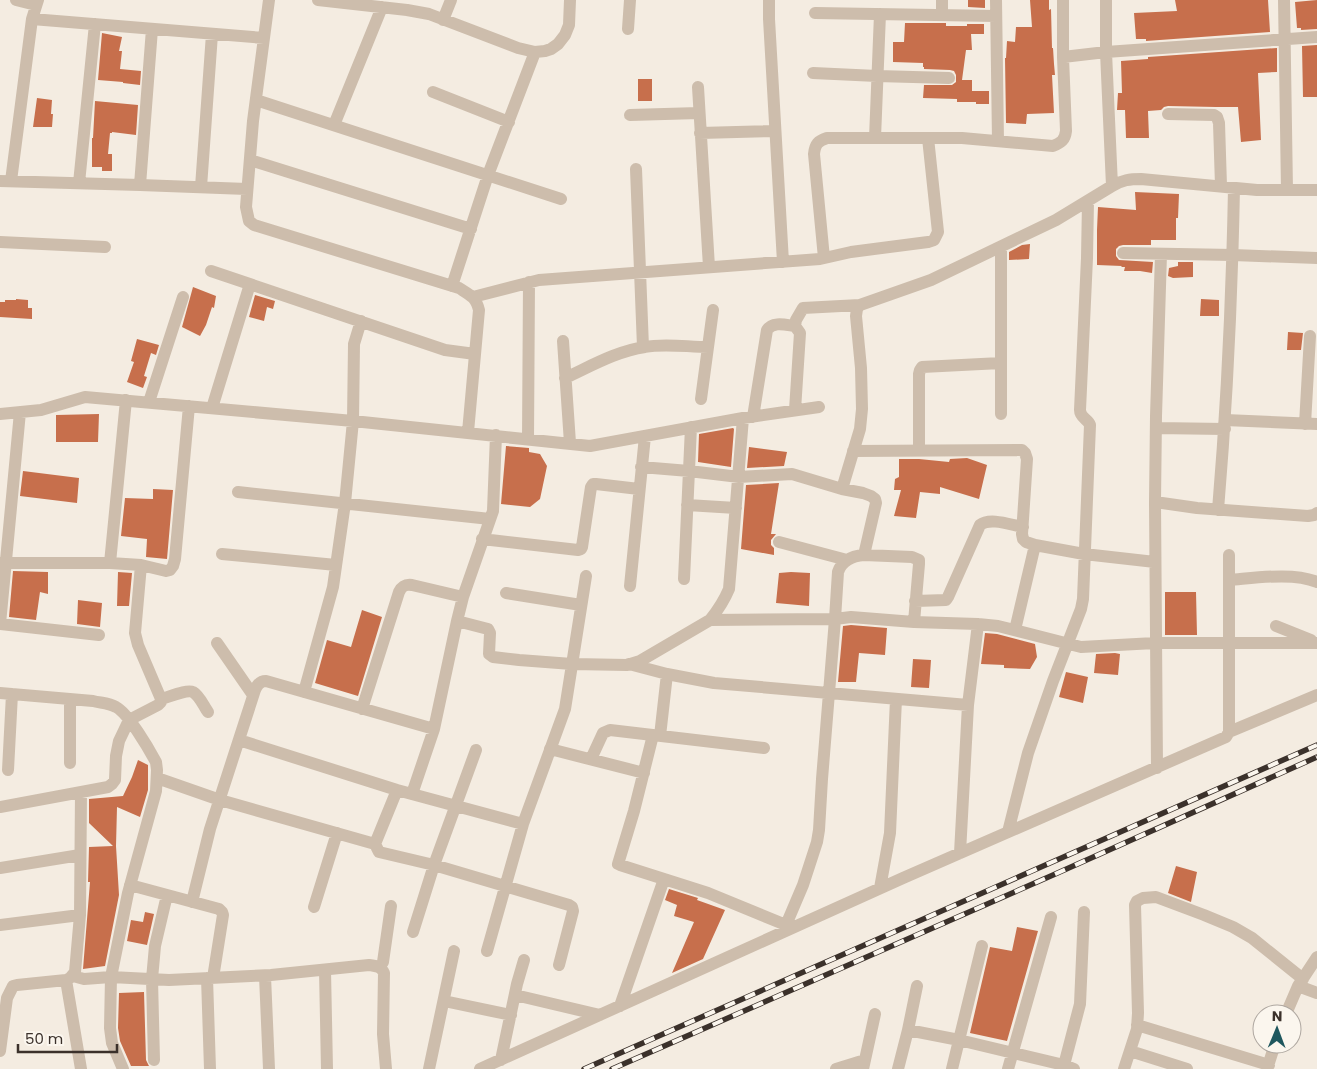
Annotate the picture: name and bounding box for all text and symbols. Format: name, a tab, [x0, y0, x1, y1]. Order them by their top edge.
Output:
north arrow	[1252, 1004, 1302, 1054]
text: N	[1272, 1006, 1283, 1026]
scale bar	[18, 1022, 116, 1054]
text: 50 m	[25, 1028, 63, 1049]

